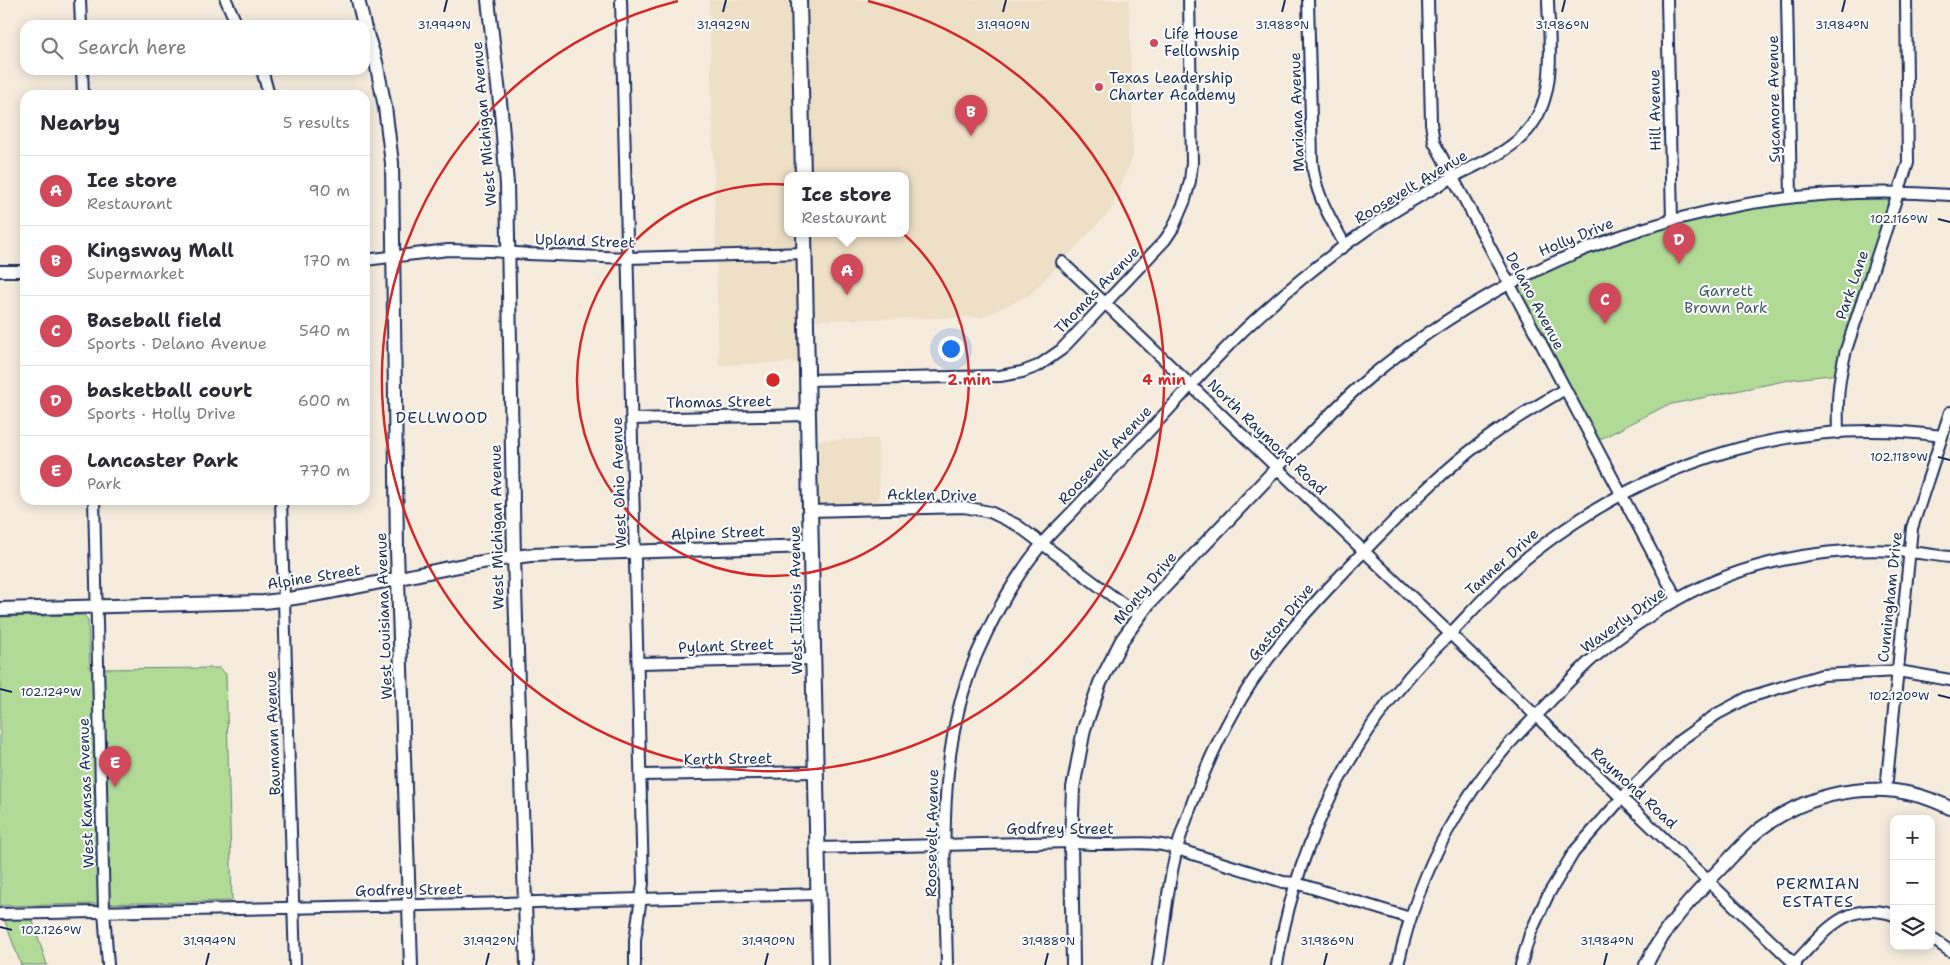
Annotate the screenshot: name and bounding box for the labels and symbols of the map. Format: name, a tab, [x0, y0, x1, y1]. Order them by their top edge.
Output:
text: 31.994°N	[417, 17, 471, 33]
text: 31.992°N	[696, 17, 750, 33]
text: 31.990°N	[976, 17, 1030, 33]
text: 31.988°N	[1255, 17, 1309, 33]
text: 31.986°N	[1535, 17, 1589, 33]
text: 31.984°N	[1815, 17, 1869, 33]
place label: Life House Fellowship	[1164, 24, 1240, 61]
street label: Sycamore Avenue	[1763, 35, 1785, 163]
marker: Life House Fellowship	[1148, 37, 1160, 49]
street label: West Michigan Avenue	[467, 41, 501, 207]
street label: Mariana Avenue	[1285, 52, 1309, 172]
place label: Texas Leadership Charter Academy	[1109, 68, 1236, 105]
street label: Hill Avenue	[1644, 69, 1666, 151]
marker: Texas Leadership Charter Academy	[1093, 81, 1105, 93]
pin: B	[955, 95, 987, 136]
street label: Roosevelt Avenue	[1351, 145, 1471, 229]
text: 102.116°W	[1870, 211, 1928, 227]
street label: Holly Drive	[1536, 213, 1616, 261]
pin: D	[1663, 223, 1695, 264]
street label: Upland Street	[535, 229, 635, 253]
street label: Thomas Avenue	[1050, 242, 1144, 338]
street label: Park Lane	[1831, 248, 1873, 322]
street label: Delano Avenue	[1501, 249, 1569, 353]
pin: A	[831, 254, 863, 295]
park label: Garrett Brown Park	[1684, 281, 1768, 318]
pin: C	[1589, 283, 1621, 324]
your location	[938, 336, 964, 362]
text: 2 min	[947, 370, 991, 390]
text: 4 min	[1142, 370, 1186, 390]
centre of rings	[764, 371, 782, 389]
street label: North Raymond Road	[1203, 375, 1331, 500]
street label: Thomas Street	[666, 391, 772, 413]
street label: Roosevelt Avenue	[1054, 401, 1156, 509]
district label: DELLWOOD	[396, 407, 488, 428]
street label: West Ohio Avenue	[607, 417, 631, 549]
street label: West Michigan Avenue	[486, 444, 508, 610]
text: 102.118°W	[1870, 449, 1928, 465]
street label: Acklen Drive	[887, 484, 977, 506]
street label: Alpine Street	[670, 521, 766, 545]
street label: Tanner Drive	[1461, 524, 1543, 600]
street label: West Illinois Avenue	[785, 525, 807, 675]
street label: Cunningham Drive	[1873, 531, 1907, 663]
street label: West Louisiana Avenue	[371, 532, 397, 700]
street label: Monty Drive	[1109, 547, 1181, 629]
street label: Alpine Street	[266, 560, 362, 594]
street label: Gaston Drive	[1244, 579, 1318, 665]
street label: Waverly Drive	[1577, 583, 1669, 657]
street label: Pylant Street	[678, 634, 774, 658]
street label: Baumann Avenue	[261, 670, 285, 796]
text: 102.124°W	[21, 684, 81, 700]
text: 102.120°W	[1868, 688, 1930, 704]
street label: West Kansas Avenue	[73, 717, 99, 869]
street label: Raymond Road	[1587, 743, 1682, 833]
pin: E	[99, 746, 131, 787]
street label: Kerth Street	[683, 748, 773, 770]
street label: Roosevelt Avenue	[921, 769, 943, 897]
street label: Godfrey Street	[1006, 819, 1114, 839]
district label: PERMIAN ESTATES	[1776, 873, 1860, 912]
street label: Godfrey Street	[355, 879, 463, 901]
text: 102.126°W	[20, 922, 82, 938]
text: 31.994°N	[182, 933, 236, 949]
text: 31.992°N	[462, 933, 516, 949]
text: 31.990°N	[741, 933, 795, 949]
text: 31.988°N	[1021, 933, 1075, 949]
text: 31.986°N	[1300, 933, 1354, 949]
text: 31.984°N	[1580, 933, 1634, 949]

